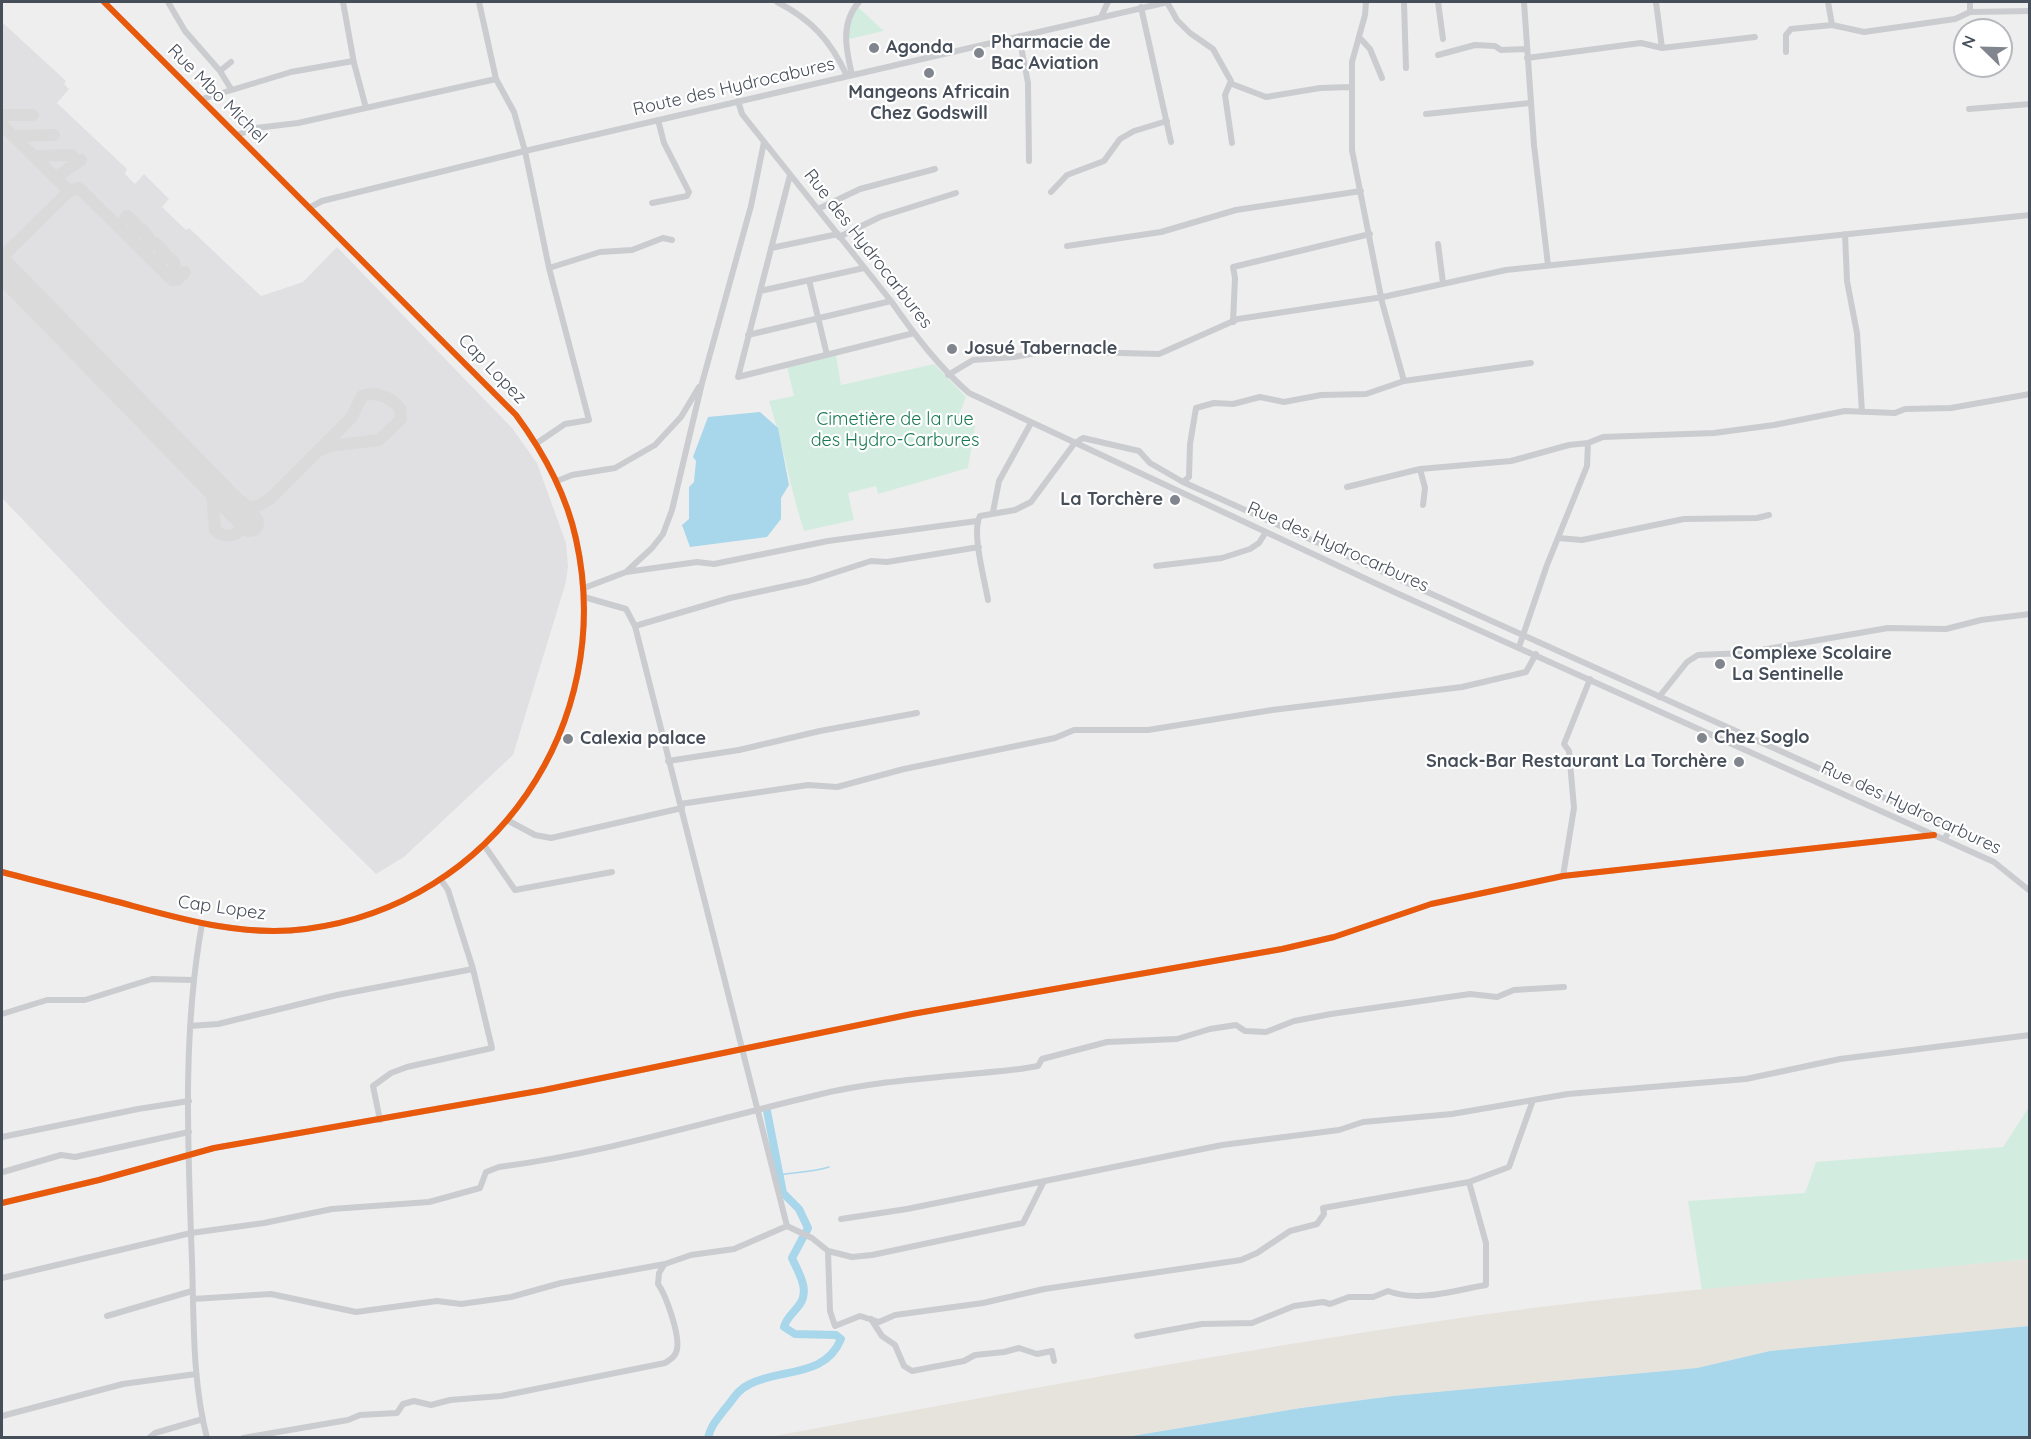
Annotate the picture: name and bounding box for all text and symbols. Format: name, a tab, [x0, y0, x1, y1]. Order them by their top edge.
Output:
north arrow	[1953, 18, 2013, 78]
place label: Pharmacie de Bac Aviation	[991, 32, 1111, 74]
text: N	[1957, 32, 1980, 51]
place label: Agonda	[886, 37, 953, 59]
street label: Rue Mbo Michel	[163, 40, 271, 148]
marker: Agonda	[867, 41, 881, 55]
marker: Pharmacie de Bac Aviation	[972, 46, 986, 60]
street label: Route des Hydrocabures	[631, 53, 837, 121]
marker: Mangeons Africain Chez Godswill	[922, 66, 936, 80]
place label: Mangeons Africain Chez Godswill	[848, 82, 1010, 124]
street label: Rue des Hydrocarbures	[799, 165, 937, 333]
street label: Cap Lopez	[453, 330, 531, 408]
place label: Josué Tabernacle	[964, 338, 1117, 360]
marker: Josué Tabernacle	[945, 342, 959, 356]
park label: Cimetière de la rue des Hydro-Carbures	[811, 409, 979, 452]
place label: La Torchère	[1060, 489, 1163, 511]
marker: La Torchère	[1168, 493, 1182, 507]
street label: Rue des Hydrocarbures	[1244, 497, 1432, 597]
place label: Complexe Scolaire La Sentinelle	[1732, 643, 1892, 686]
marker: Complexe Scolaire La Sentinelle	[1713, 657, 1727, 671]
place label: Chez Soglo	[1714, 727, 1810, 749]
place label: Calexia palace	[580, 728, 706, 750]
marker: Chez Soglo	[1695, 731, 1709, 745]
marker: Calexia palace	[561, 732, 575, 746]
place label: Snack-Bar Restaurant La Torchère	[1426, 751, 1727, 773]
marker: Snack-Bar Restaurant La Torchère	[1732, 755, 1746, 769]
street label: Rue des Hydrocarbures	[1817, 757, 2005, 859]
street label: Cap Lopez	[177, 891, 267, 925]

